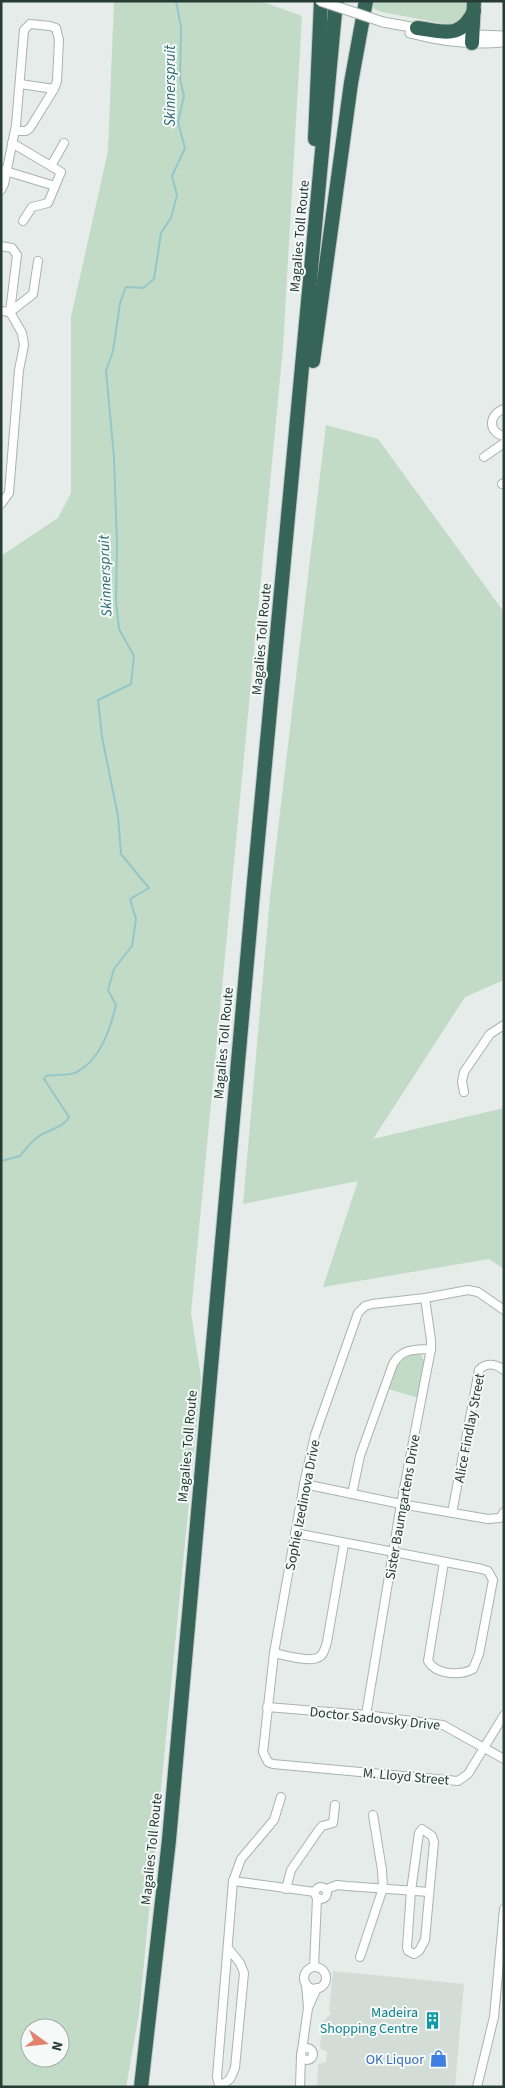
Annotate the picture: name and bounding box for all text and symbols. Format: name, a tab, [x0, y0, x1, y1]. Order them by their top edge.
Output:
water label: Skinnerspruit	[160, 44, 181, 127]
street label: Magalies Toll Route	[285, 179, 315, 293]
water label: Skinnerspruit	[94, 534, 117, 617]
street label: Magalies Toll Route	[247, 582, 277, 696]
street label: Magalies Toll Route	[209, 986, 239, 1100]
street label: Alice Findlay Street	[450, 1371, 490, 1485]
street label: Magalies Toll Route	[173, 1389, 203, 1503]
street label: Sister Baumgartens Drive	[380, 1433, 426, 1581]
street label: Sophie Izedinova Drive	[280, 1438, 325, 1572]
street label: Doctor Sadovsky Drive	[309, 1702, 441, 1736]
street label: M. Lloyd Street	[362, 1763, 450, 1791]
street label: Magalies Toll Route	[136, 1792, 168, 1906]
place label: Madeira Shopping Centre	[320, 2003, 418, 2039]
building icon: Madeira Shopping Centre	[422, 2010, 442, 2030]
north arrow	[20, 2018, 70, 2068]
text: N	[46, 2039, 67, 2053]
shop icon: OK Liquor	[428, 2049, 448, 2069]
place label: OK Liquor	[366, 2050, 424, 2070]

